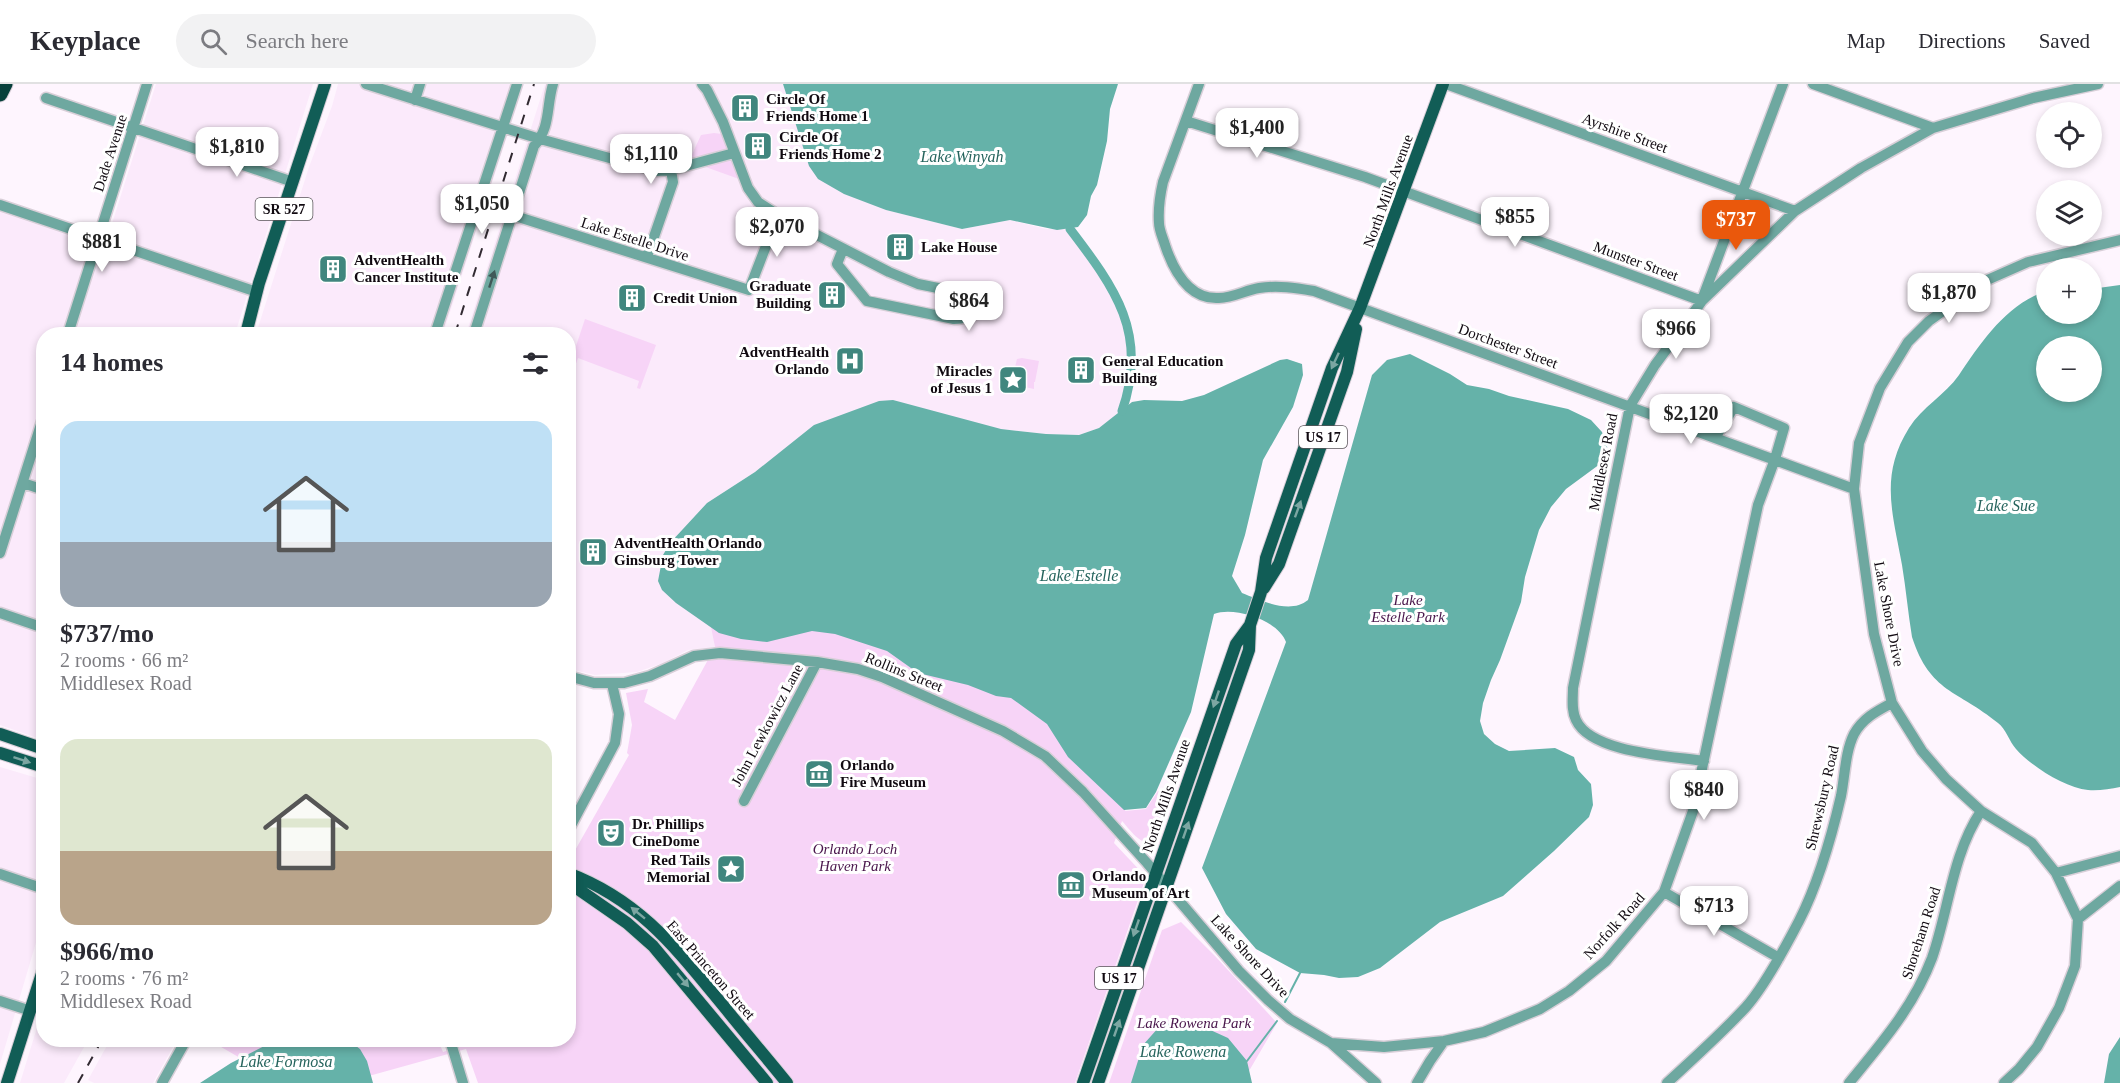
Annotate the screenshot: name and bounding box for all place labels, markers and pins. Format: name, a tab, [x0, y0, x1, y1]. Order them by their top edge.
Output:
place label: Circle Of Friends Home 1	[766, 91, 869, 124]
building icon: Circle Of Friends Home 1	[729, 92, 761, 124]
pin: $1,400	[1208, 108, 1306, 159]
pin: $1,810	[188, 127, 286, 178]
place label: Circle Of Friends Home 2	[779, 129, 882, 162]
building icon: Circle Of Friends Home 2	[742, 130, 774, 162]
pin: $1,110	[602, 134, 700, 185]
pin: $1,050	[433, 184, 531, 235]
pin: $855	[1479, 197, 1551, 248]
pin: $737	[1700, 200, 1772, 251]
pin: $2,070	[728, 207, 826, 258]
pin: $881	[66, 222, 138, 273]
building icon: Lake House	[884, 231, 916, 263]
place label: Lake House	[921, 239, 998, 255]
place label: AdventHealth Cancer Institute	[354, 252, 459, 285]
building icon: AdventHealth Cancer Institute	[317, 253, 349, 285]
pin: $1,870	[1900, 273, 1998, 324]
place label: Graduate Building	[749, 278, 811, 311]
building icon: Graduate Building	[816, 279, 848, 311]
pin: $864	[933, 281, 1005, 332]
building icon: Credit Union	[616, 282, 648, 314]
place label: Credit Union	[653, 290, 738, 306]
pin: $966	[1640, 309, 1712, 360]
place label: AdventHealth Orlando	[739, 344, 830, 377]
hospital icon: AdventHealth Orlando	[834, 345, 866, 377]
place label: General Education Building	[1102, 353, 1224, 386]
building icon: General Education Building	[1065, 354, 1097, 386]
place label: Miracles of Jesus 1	[930, 363, 992, 396]
place icon: Miracles of Jesus 1	[997, 364, 1029, 396]
pin: $2,120	[1642, 394, 1740, 445]
place label: AdventHealth Orlando Ginsburg Tower	[614, 535, 762, 568]
building icon: AdventHealth Orlando Ginsburg Tower	[577, 536, 609, 568]
place label: Orlando Fire Museum	[840, 757, 926, 790]
museum icon: Orlando Fire Museum	[803, 758, 835, 790]
pin: $840	[1668, 770, 1740, 821]
place label: Dr. Phillips CineDome	[632, 816, 704, 849]
theatre icon: Dr. Phillips CineDome	[595, 817, 627, 849]
place label: Red Tails Memorial	[647, 852, 710, 885]
place icon: Red Tails Memorial	[715, 853, 747, 885]
place label: Orlando Museum of Art	[1092, 868, 1190, 901]
museum icon: Orlando Museum of Art	[1055, 869, 1087, 901]
pin: $713	[1678, 886, 1750, 937]

